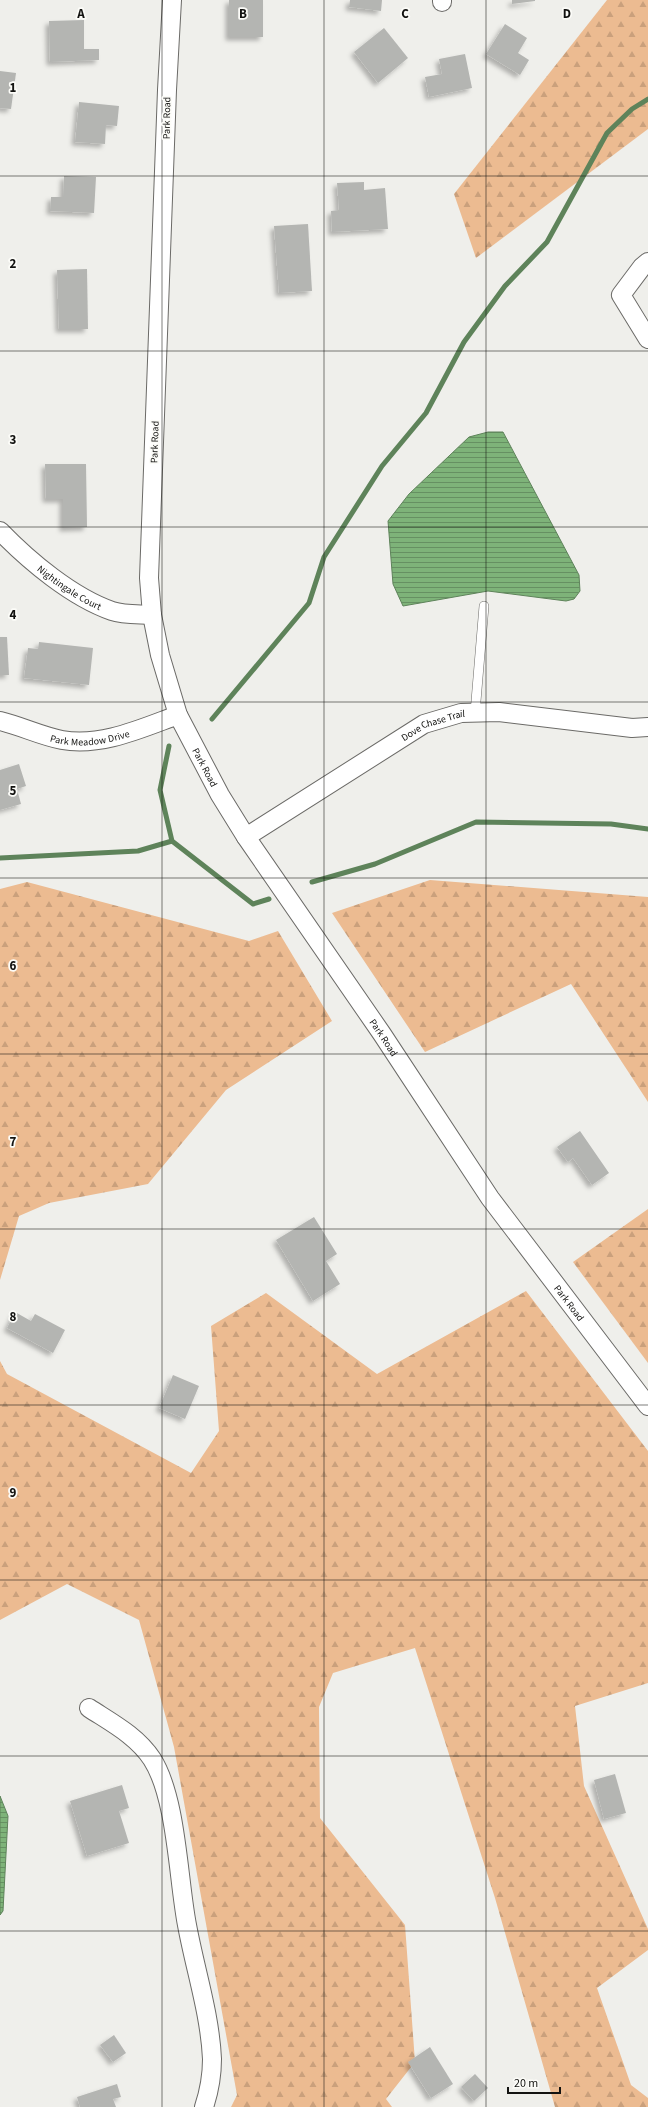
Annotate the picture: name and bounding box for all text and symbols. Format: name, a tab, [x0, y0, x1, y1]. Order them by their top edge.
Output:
text: A	[76, 5, 85, 23]
text: B	[239, 5, 247, 23]
text: C	[401, 5, 409, 23]
text: D	[563, 5, 571, 23]
text: 1	[10, 79, 17, 97]
street label: Park Road	[160, 97, 174, 139]
text: 2	[10, 255, 17, 273]
street label: Park Road	[147, 421, 163, 463]
text: 3	[10, 431, 17, 449]
street label: Nightingale Court	[34, 562, 104, 614]
text: 4	[10, 606, 17, 624]
street label: Dove Chase Trail	[399, 707, 466, 745]
street label: Park Meadow Drive	[49, 727, 131, 750]
street label: Park Road	[189, 746, 221, 790]
text: 5	[10, 782, 17, 800]
text: 6	[10, 957, 17, 975]
street label: Park Road	[366, 1016, 401, 1059]
text: 7	[10, 1133, 17, 1151]
street label: Park Road	[550, 1282, 587, 1324]
text: 8	[10, 1308, 17, 1326]
text: 9	[10, 1484, 17, 1502]
scale bar	[508, 2069, 560, 2095]
text: 20 m	[514, 2075, 538, 2092]

